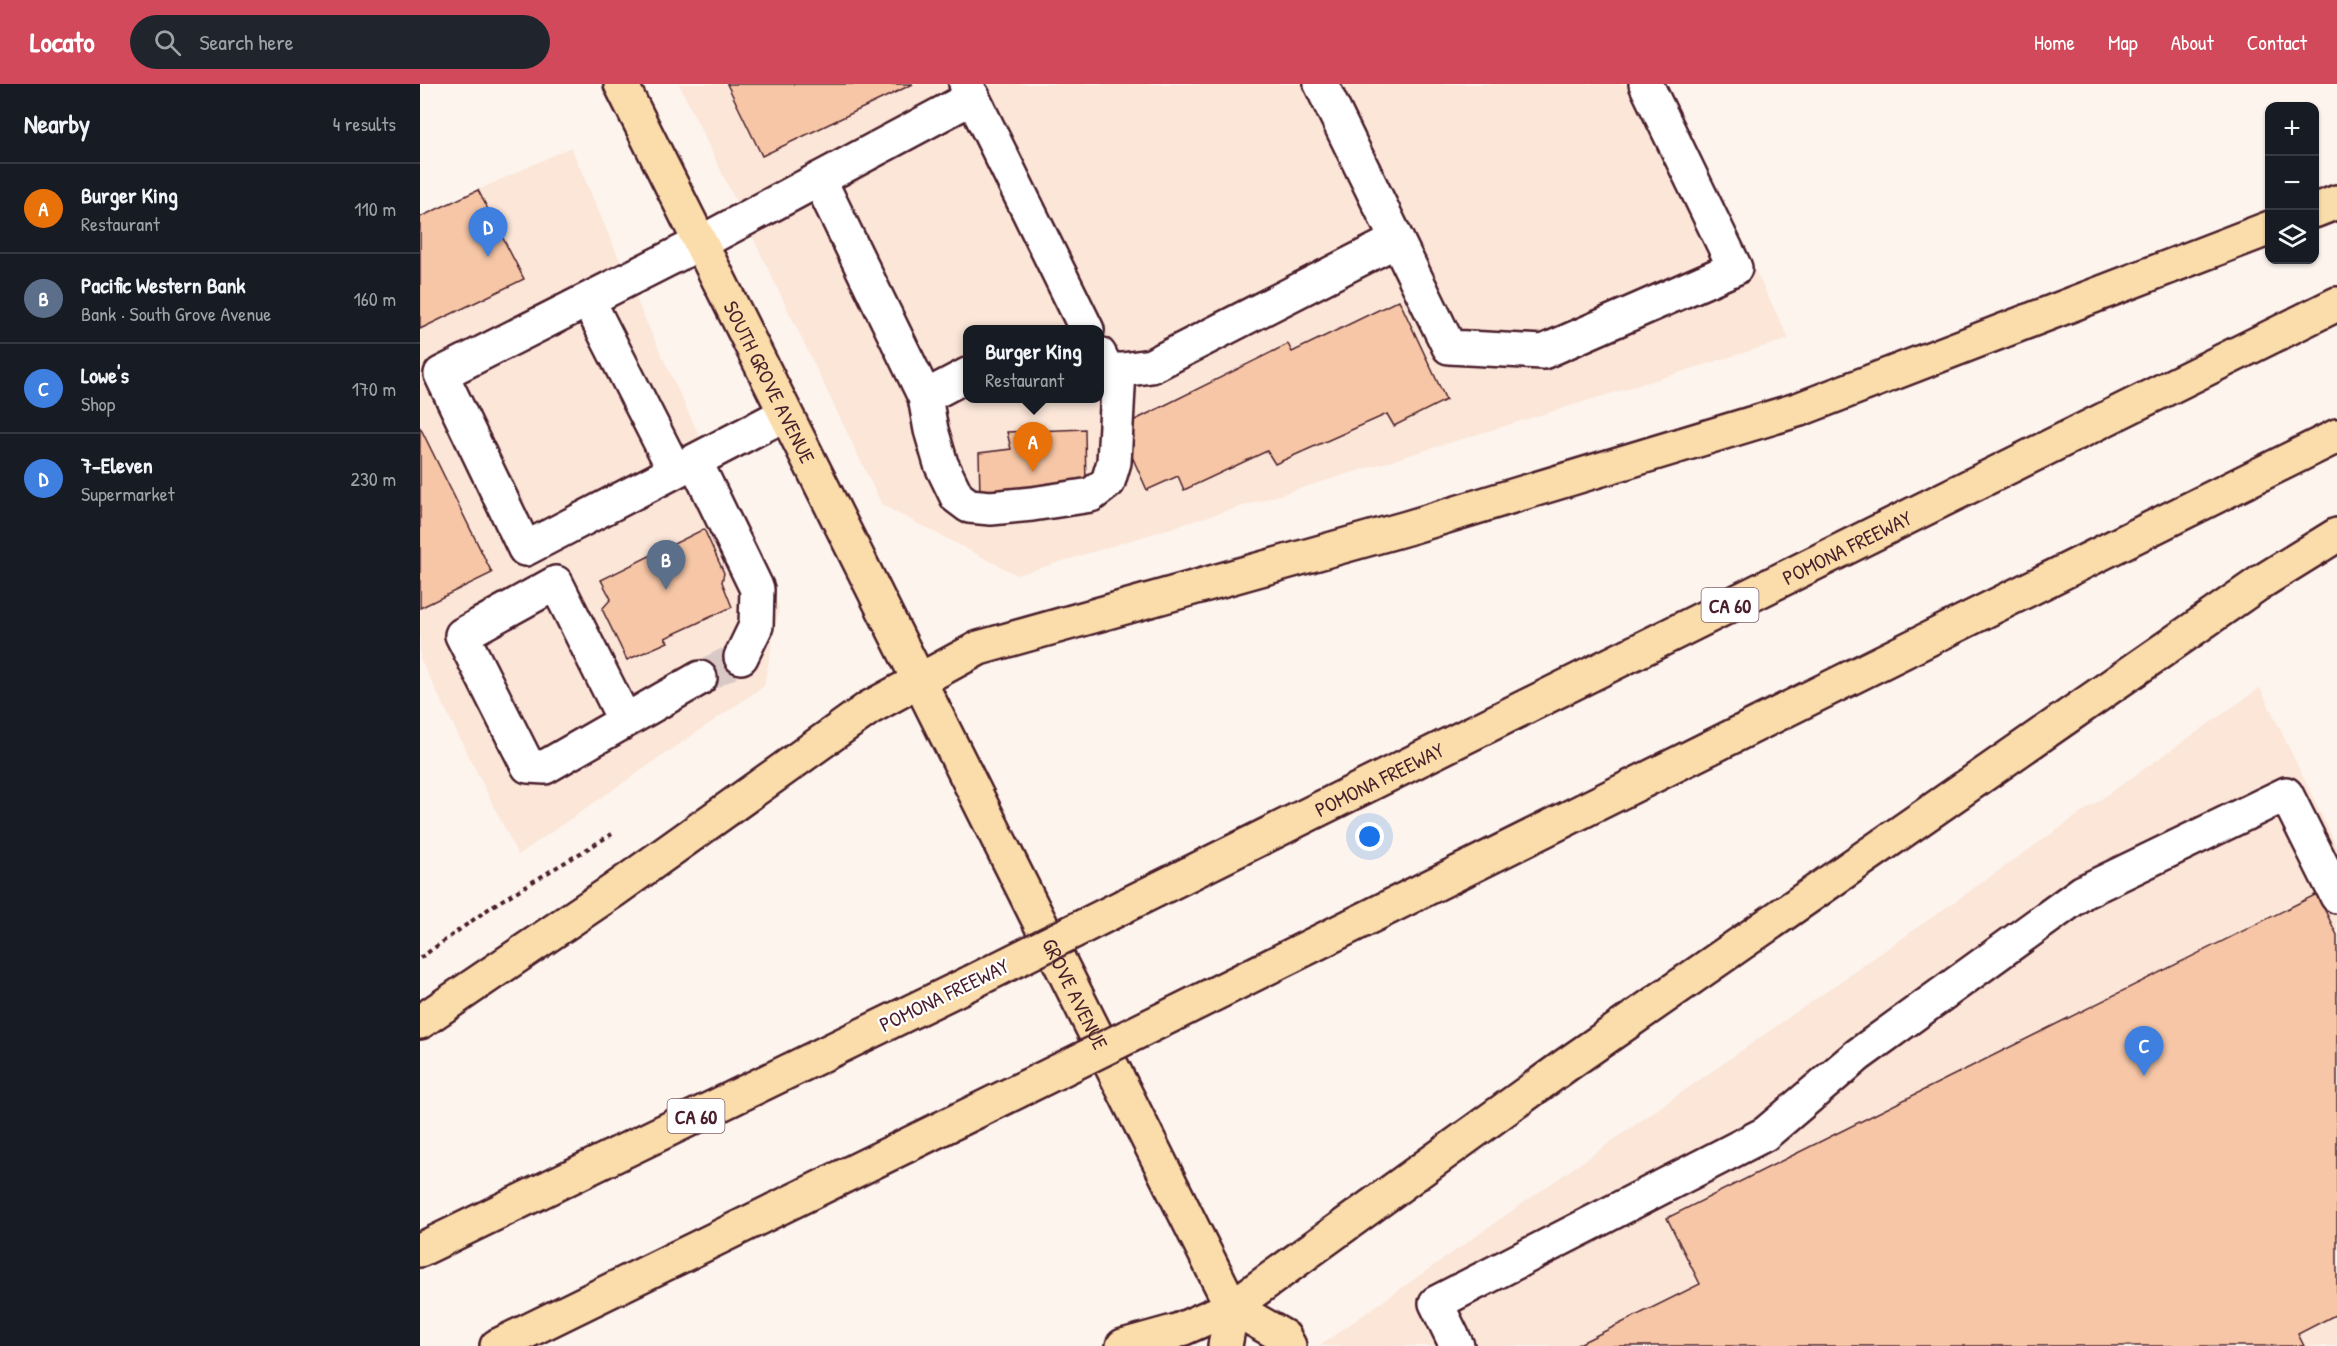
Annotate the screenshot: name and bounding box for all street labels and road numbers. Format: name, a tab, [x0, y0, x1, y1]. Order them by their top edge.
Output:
street label: SOUTH GROVE AVENUE	[717, 296, 823, 468]
street label: POMONA FREEWAY	[1777, 503, 1917, 592]
road number: CA 60	[1702, 588, 1758, 622]
street label: POMONA FREEWAY	[1310, 735, 1449, 824]
street label: GROVE AVENUE	[1036, 933, 1115, 1054]
street label: POMONA FREEWAY	[874, 951, 1014, 1039]
road number: CA 60	[668, 1099, 724, 1133]

